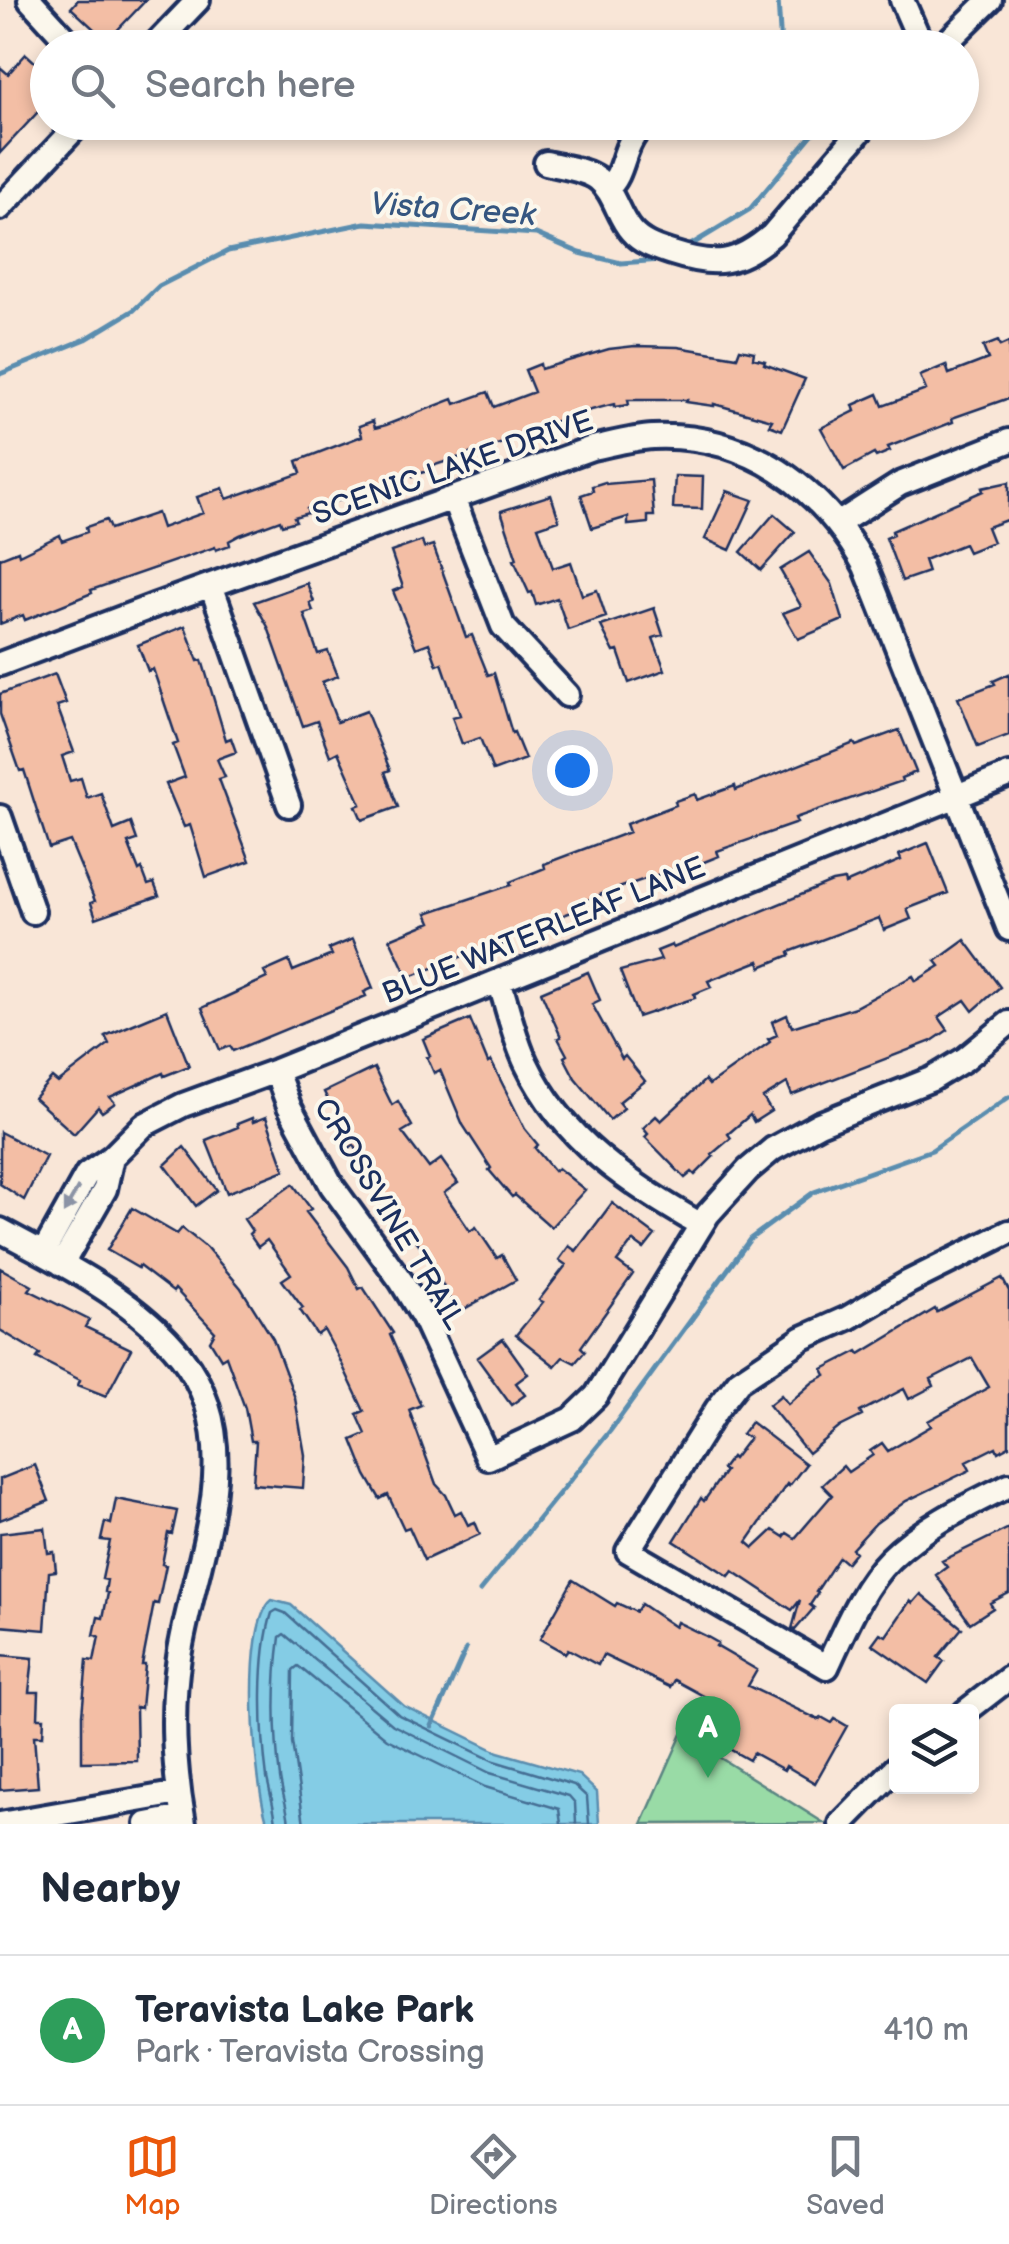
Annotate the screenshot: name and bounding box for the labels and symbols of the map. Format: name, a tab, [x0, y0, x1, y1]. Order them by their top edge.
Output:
water label: Vista Creek	[369, 185, 538, 235]
street label: SCENIC LAKE DRIVE	[308, 403, 598, 533]
your location	[547, 745, 598, 796]
street label: BLUE WATERLEAF LANE	[377, 850, 711, 1012]
street label: CROSSVINE TRAIL	[306, 1092, 473, 1337]
one-way arrow	[63, 1186, 81, 1214]
pin: A	[676, 1696, 740, 1778]

